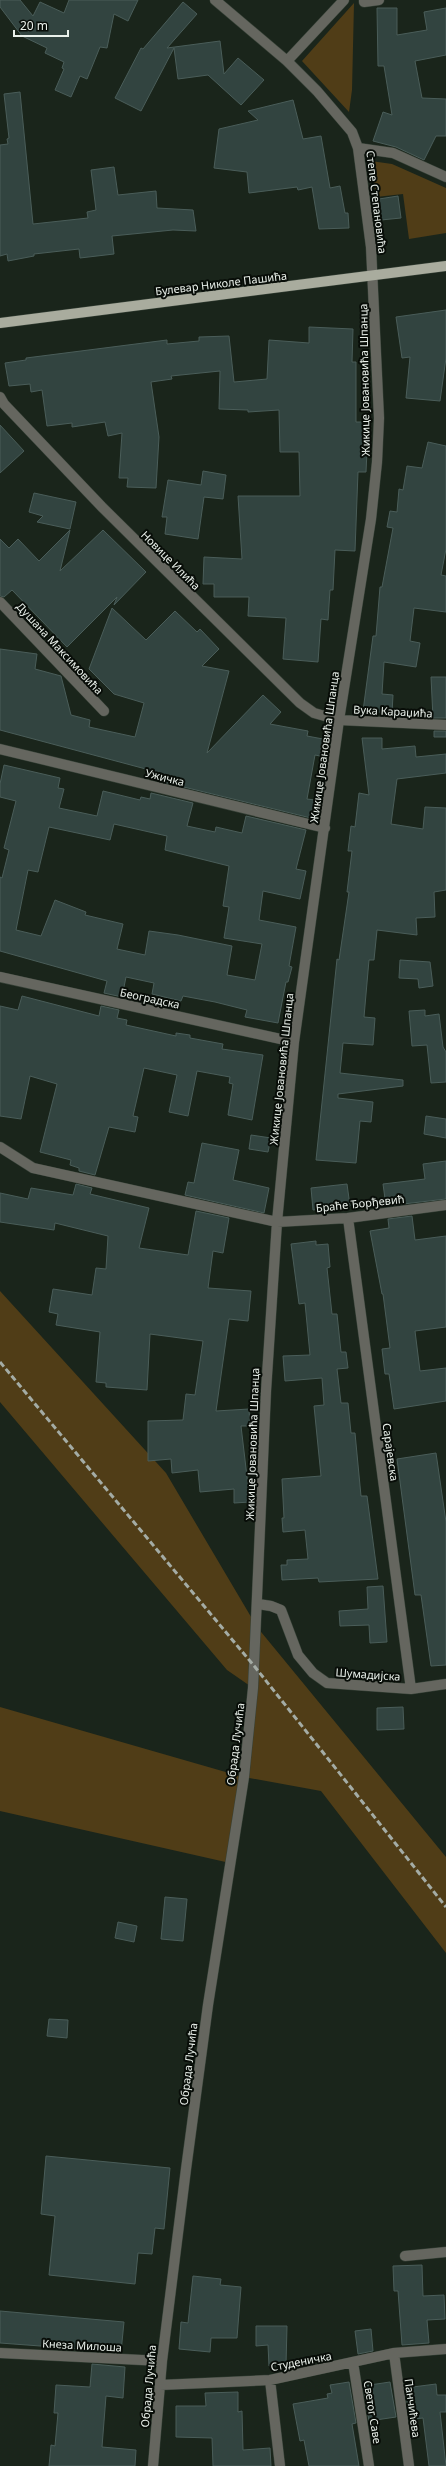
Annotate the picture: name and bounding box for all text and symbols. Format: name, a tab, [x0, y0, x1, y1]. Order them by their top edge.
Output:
scale bar	[14, 12, 68, 38]
text: 20 m	[20, 17, 48, 34]
street label: Степе Степановића	[363, 150, 391, 254]
street label: Булевар Николе Пашића	[154, 267, 288, 299]
street label: Жикице Јовановића Шпанца	[355, 303, 373, 457]
street label: Новице Илића	[138, 527, 204, 593]
street label: Душана Максимовића	[13, 599, 107, 697]
street label: Жикице Јовановића Шпанца	[306, 670, 342, 824]
street label: Вука Караџића	[353, 701, 433, 721]
street label: Ужичка	[144, 765, 186, 789]
street label: Београдска	[119, 984, 181, 1012]
street label: Жикице Јовановића Шпанца	[266, 992, 296, 1146]
street label: Браће Ђорђевић	[315, 1191, 405, 1215]
street label: Жикице Јовановића Шпанца	[242, 1367, 262, 1521]
street label: Сарајевска	[380, 1422, 402, 1482]
street label: Шумадијска	[335, 1664, 401, 1684]
street label: Обрада Лучића	[223, 1702, 247, 1786]
street label: Обрада Лучића	[176, 2022, 200, 2106]
street label: Кнеза Милоша	[42, 2335, 122, 2355]
street label: Обрада Лучића	[137, 2344, 159, 2428]
street label: Студеничка	[269, 2348, 333, 2374]
street label: Панчићева	[401, 2378, 425, 2438]
street label: Светог Саве	[361, 2379, 385, 2445]

